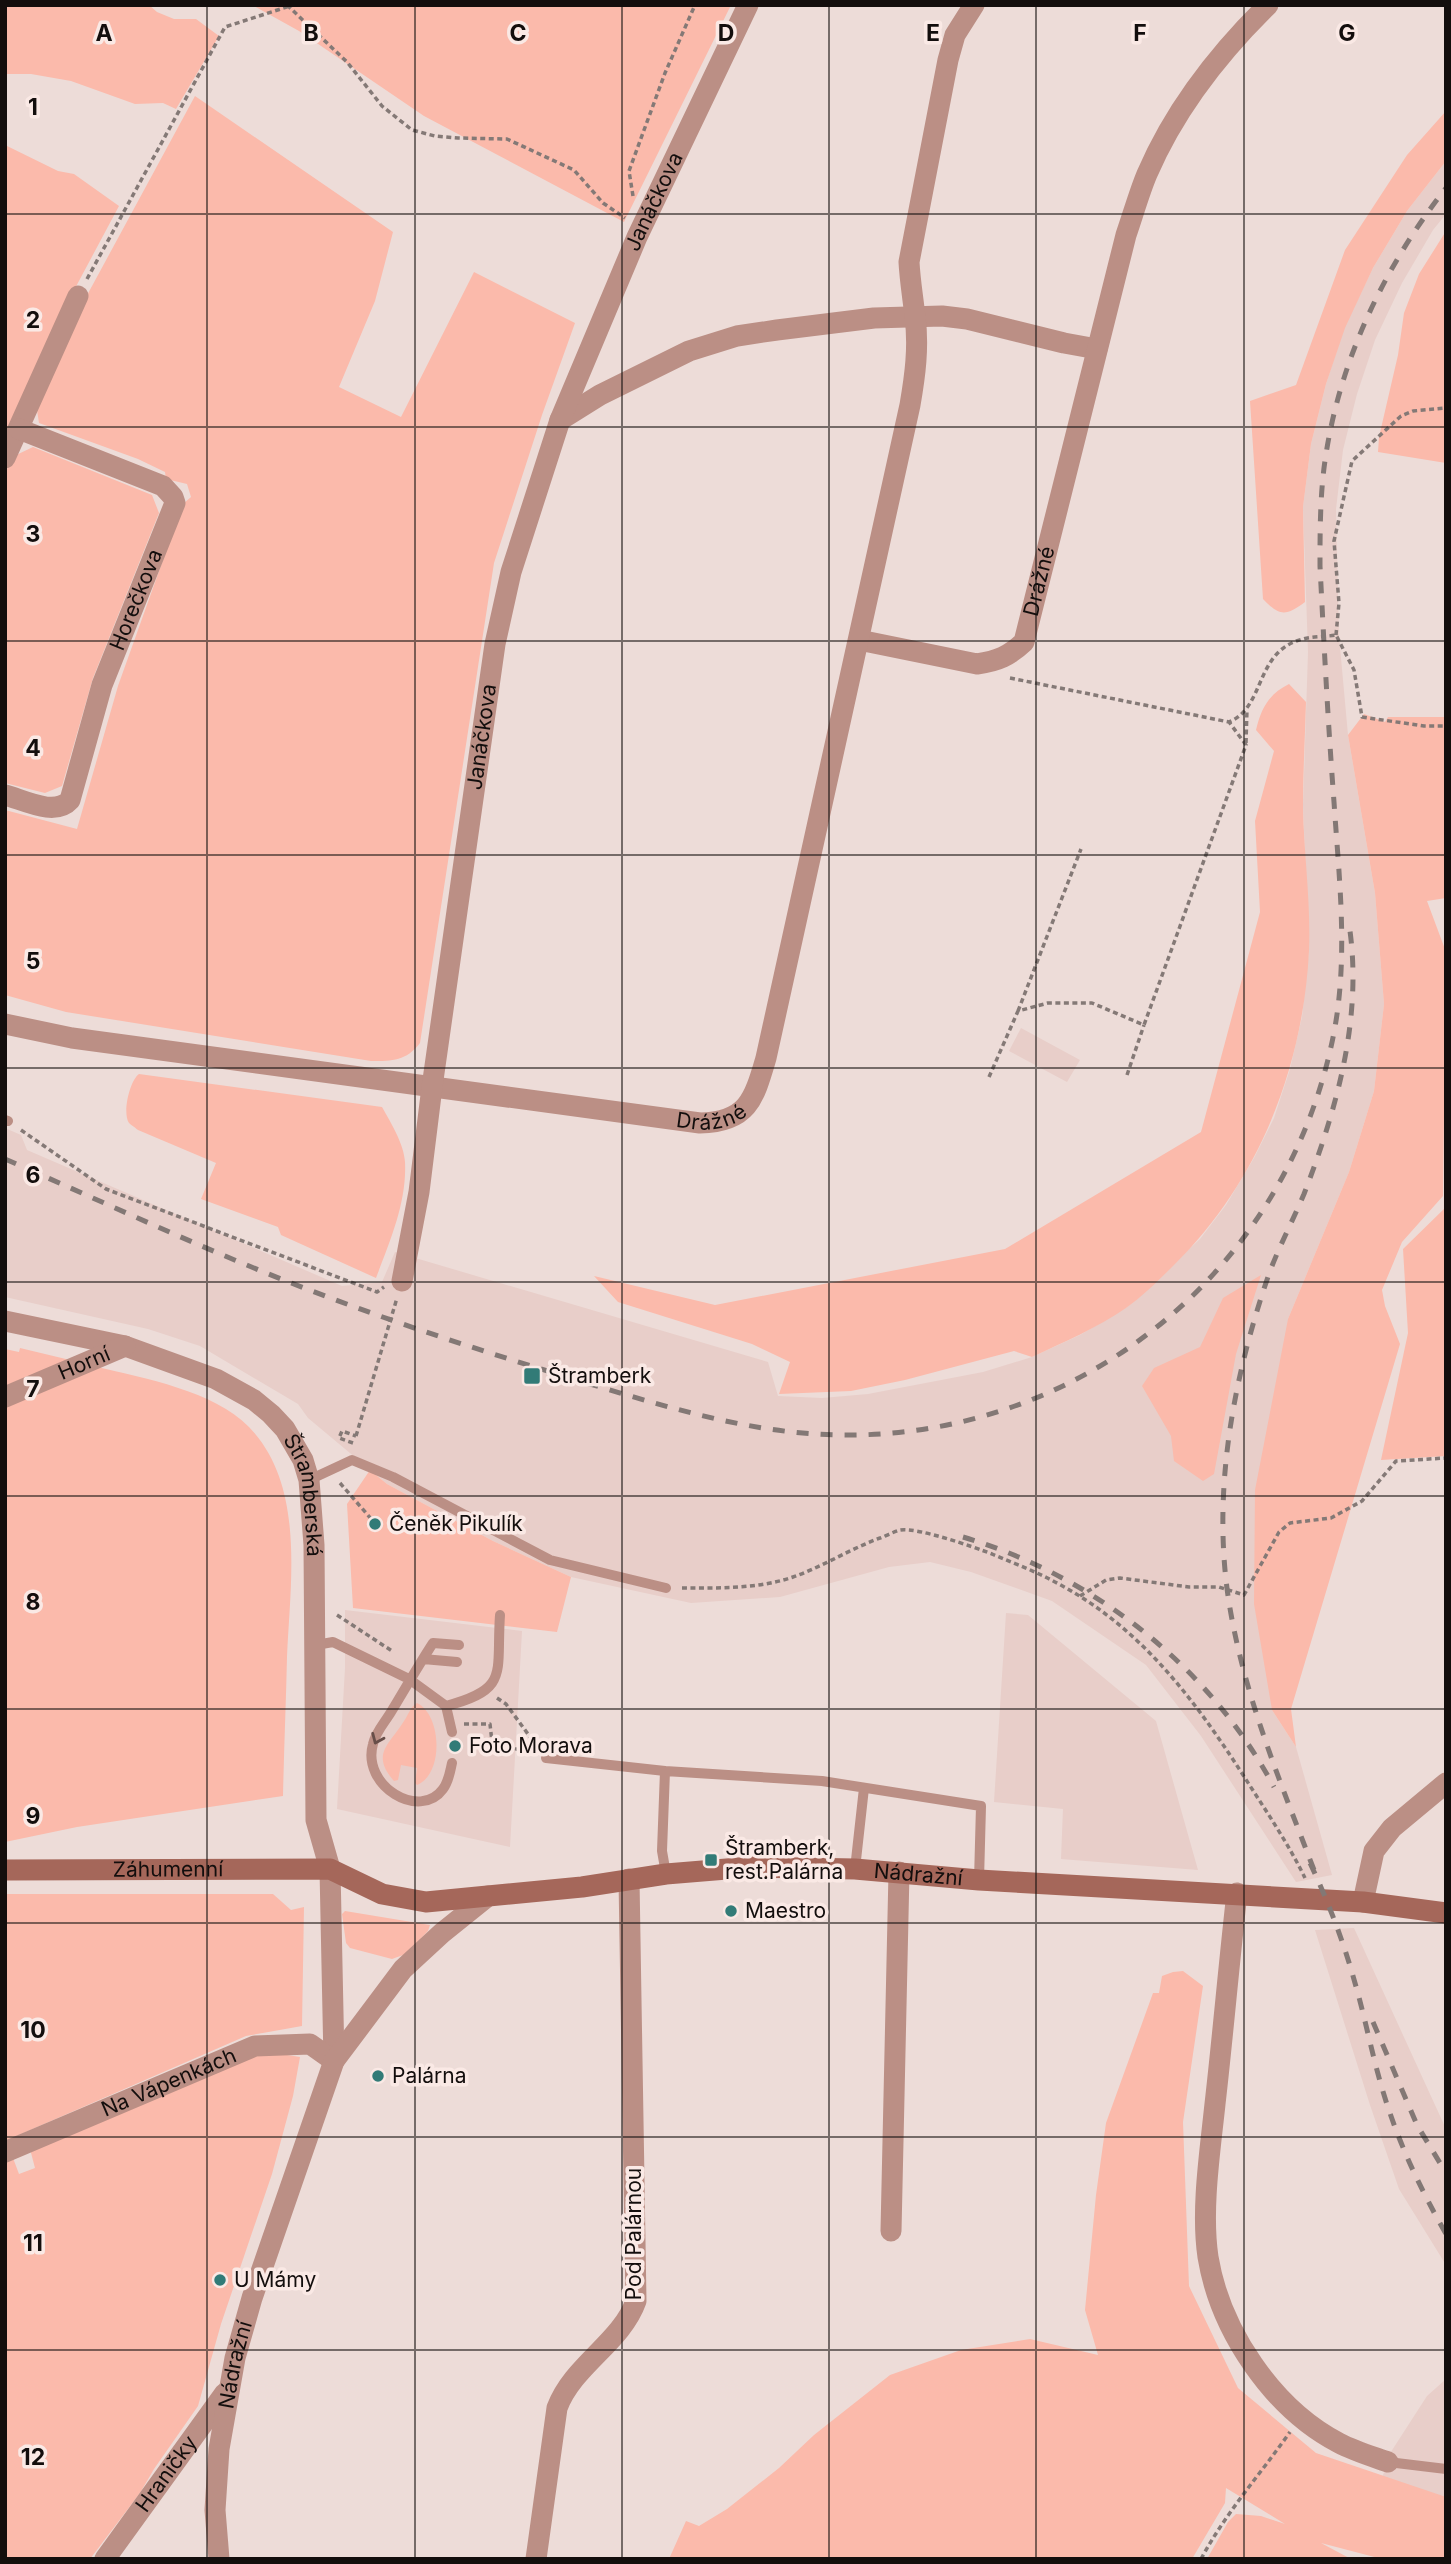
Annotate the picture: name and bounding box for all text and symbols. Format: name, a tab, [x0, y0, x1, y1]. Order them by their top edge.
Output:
text: A	[95, 19, 113, 47]
text: B	[303, 19, 319, 47]
text: C	[509, 19, 527, 47]
text: D	[718, 19, 734, 47]
text: E	[926, 19, 940, 47]
text: F	[1133, 19, 1147, 47]
text: G	[1338, 19, 1356, 47]
text: 1	[28, 93, 38, 121]
street label: Janáčkova	[619, 148, 688, 255]
text: 2	[26, 306, 40, 334]
text: 3	[26, 520, 40, 548]
street label: Drážné	[1018, 544, 1060, 619]
street label: Horečkova	[104, 545, 167, 654]
street label: Janáčkova	[461, 682, 501, 791]
text: 4	[25, 734, 41, 762]
text: 5	[26, 947, 40, 975]
street label: Drážné	[675, 1098, 751, 1135]
text: 6	[26, 1161, 40, 1189]
street label: Horní	[54, 1340, 115, 1385]
place label: Štramberk	[548, 1363, 652, 1388]
marker: Štramberk	[522, 1366, 542, 1386]
text: 7	[26, 1375, 40, 1403]
street label: Štramberská	[278, 1429, 327, 1557]
place label: Čeněk Pikulík	[389, 1511, 523, 1536]
marker: Čeněk Pikulík	[367, 1516, 383, 1532]
text: 8	[26, 1588, 40, 1616]
one-way arrow	[371, 1732, 385, 1744]
place label: Foto Morava	[469, 1733, 593, 1758]
marker: Foto Morava	[447, 1738, 463, 1754]
text: 9	[26, 1802, 40, 1830]
place label: Štramberk, rest.Palárna	[725, 1835, 843, 1884]
marker: Štramberk, rest.Palárna	[703, 1852, 719, 1868]
street label: Záhumenní	[113, 1856, 224, 1882]
street label: Nádražní	[873, 1858, 965, 1891]
place label: Maestro	[745, 1898, 826, 1923]
marker: Maestro	[723, 1903, 739, 1919]
text: 10	[20, 2016, 46, 2044]
street label: Na Vápenkách	[97, 2042, 240, 2122]
place label: Palárna	[392, 2063, 467, 2088]
marker: Palárna	[370, 2068, 386, 2084]
street label: Pod Palárnou	[621, 2168, 646, 2300]
text: 11	[23, 2229, 43, 2257]
place label: U Mámy	[234, 2267, 316, 2292]
marker: U Mámy	[212, 2272, 228, 2288]
street label: Nádražní	[213, 2317, 257, 2411]
street label: Hraničky	[130, 2430, 202, 2517]
text: 12	[21, 2443, 45, 2471]

